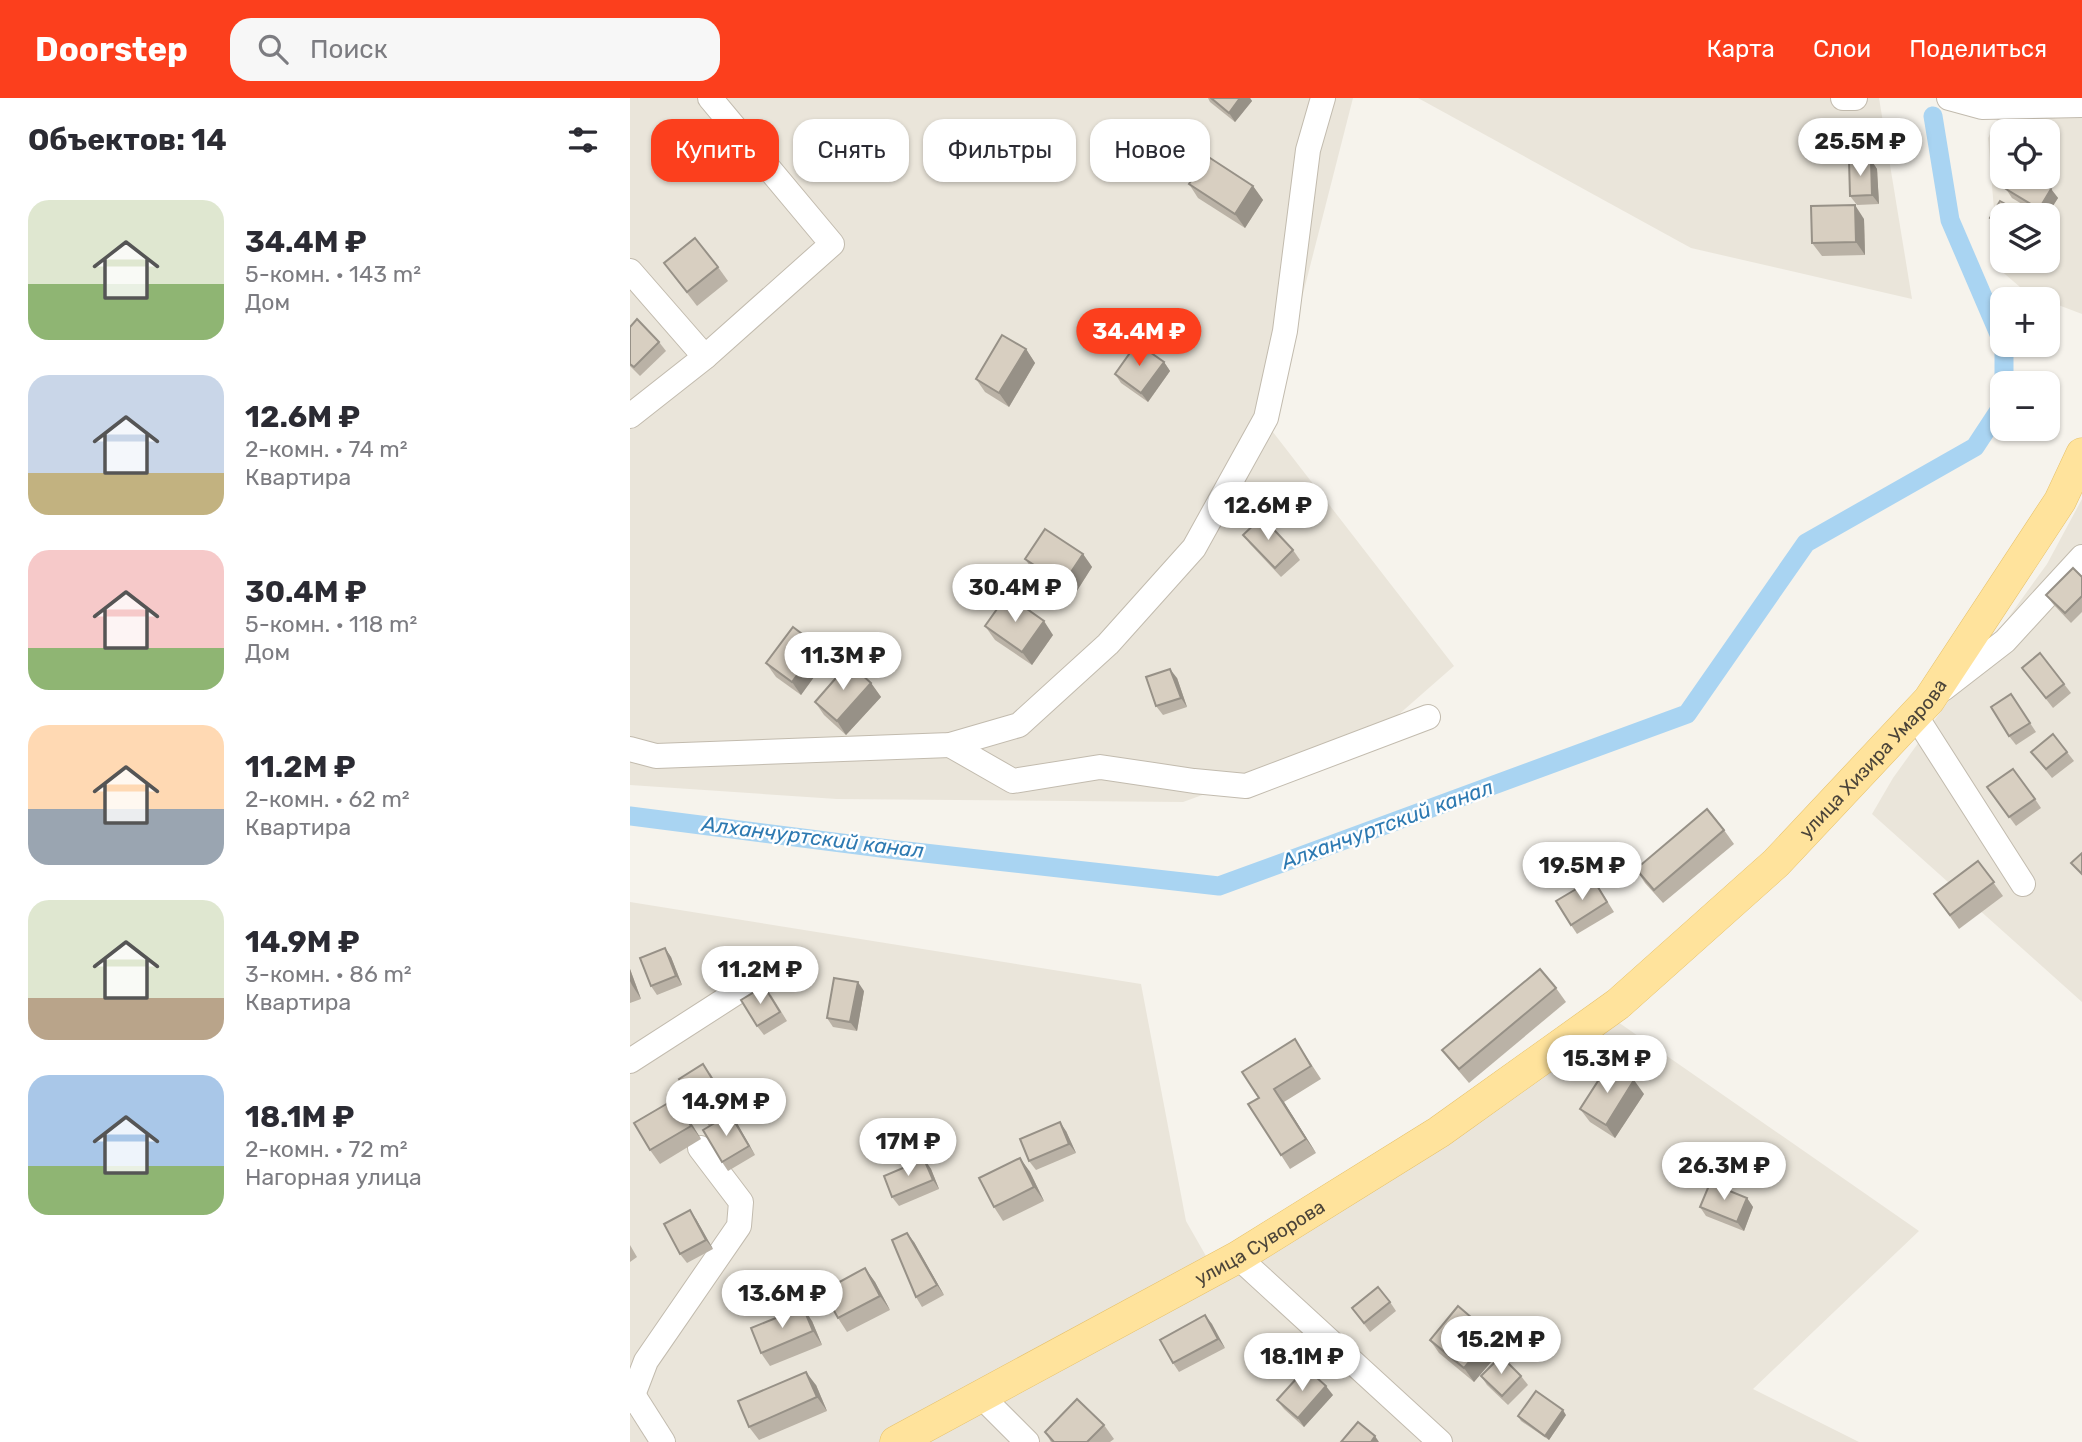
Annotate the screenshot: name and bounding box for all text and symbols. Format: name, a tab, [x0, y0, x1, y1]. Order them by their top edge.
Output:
search box	[230, 18, 720, 81]
text: Doorstep	[35, 30, 188, 69]
icon: search	[254, 30, 292, 68]
text: Поиск	[310, 34, 388, 65]
text: Карта	[1706, 35, 1775, 63]
text: Слои	[1813, 35, 1871, 63]
text: Поделиться	[1909, 35, 2047, 63]
pin: 25.5M ₽	[1795, 118, 1925, 178]
chip: Купить	[651, 119, 779, 182]
chip: Снять	[793, 119, 909, 182]
chip: Фильтры	[923, 119, 1076, 182]
chip: Новое	[1090, 119, 1210, 182]
map controls	[1990, 119, 2060, 441]
button: locate	[1990, 119, 2060, 189]
icon: filters	[564, 121, 602, 159]
text: Объектов: 14	[28, 122, 227, 158]
text: 25.5M ₽	[1814, 127, 1906, 155]
button: layers	[1990, 203, 2060, 273]
text: 34.4M ₽	[245, 224, 367, 260]
icon: home	[84, 228, 168, 312]
text: 5-комн. · 143 m²	[245, 260, 421, 288]
button: +	[1990, 287, 2060, 357]
text: Дом	[245, 288, 290, 316]
pin: 34.4M ₽	[1074, 308, 1204, 368]
text: 34.4M ₽	[1092, 317, 1186, 345]
button: −	[1990, 371, 2060, 441]
text: 12.6M ₽	[245, 399, 360, 435]
icon: home	[84, 403, 168, 487]
text: 2-комн. · 74 m²	[245, 435, 408, 463]
text: Квартира	[245, 463, 351, 491]
pin: 12.6M ₽	[1203, 482, 1333, 542]
text: 12.6M ₽	[1224, 491, 1312, 519]
pin: 30.4M ₽	[950, 564, 1080, 624]
text: 30.4M ₽	[968, 573, 1062, 601]
text: 30.4M ₽	[245, 574, 367, 610]
icon: home	[84, 578, 168, 662]
text: 5-комн. · 118 m²	[245, 610, 417, 638]
pin: 11.3M ₽	[778, 632, 908, 692]
text: Дом	[245, 638, 290, 666]
text: 11.3M ₽	[800, 641, 886, 669]
street label: улица Хизира Умарова	[1794, 674, 1951, 843]
text: 11.2M ₽	[245, 749, 356, 785]
icon: home	[84, 753, 168, 837]
water label: Алханчуртский канал	[1277, 774, 1496, 874]
text: 2-комн. · 62 m²	[245, 785, 410, 813]
water label: Алханчуртский канал	[700, 811, 925, 863]
text: Квартира	[245, 813, 351, 841]
pin: 19.5M ₽	[1517, 842, 1647, 902]
text: 19.5M ₽	[1539, 851, 1625, 879]
text: 14.9M ₽	[245, 924, 360, 960]
icon: home	[84, 928, 168, 1012]
pin: 11.2M ₽	[695, 946, 825, 1006]
text: 11.2M ₽	[718, 955, 802, 983]
text: 3-комн. · 86 m²	[245, 960, 412, 988]
text: Квартира	[245, 988, 351, 1016]
pin: 15.3M ₽	[1542, 1035, 1672, 1095]
text: 15.3M ₽	[1563, 1044, 1651, 1072]
pin: 14.9M ₽	[661, 1079, 791, 1138]
text: 14.9M ₽	[682, 1087, 770, 1115]
text: 18.1M ₽	[245, 1099, 354, 1135]
icon: home	[84, 1103, 168, 1187]
pin: 17M ₽	[859, 1118, 957, 1178]
text: 17M ₽	[875, 1127, 941, 1155]
text: 2-комн. · 72 m²	[245, 1135, 408, 1163]
pin: 26.3M ₽	[1659, 1142, 1789, 1202]
text: 26.3M ₽	[1678, 1151, 1770, 1179]
text: Нагорная улица	[245, 1163, 422, 1191]
street label: улица Суворова	[1191, 1194, 1329, 1290]
pin: 13.6M ₽	[717, 1270, 847, 1330]
text: 13.6M ₽	[738, 1279, 826, 1307]
pin: 15.2M ₽	[1436, 1316, 1566, 1376]
text: 15.2M ₽	[1457, 1325, 1545, 1353]
pin: 18.1M ₽	[1237, 1334, 1367, 1393]
text: 18.1M ₽	[1260, 1342, 1344, 1370]

